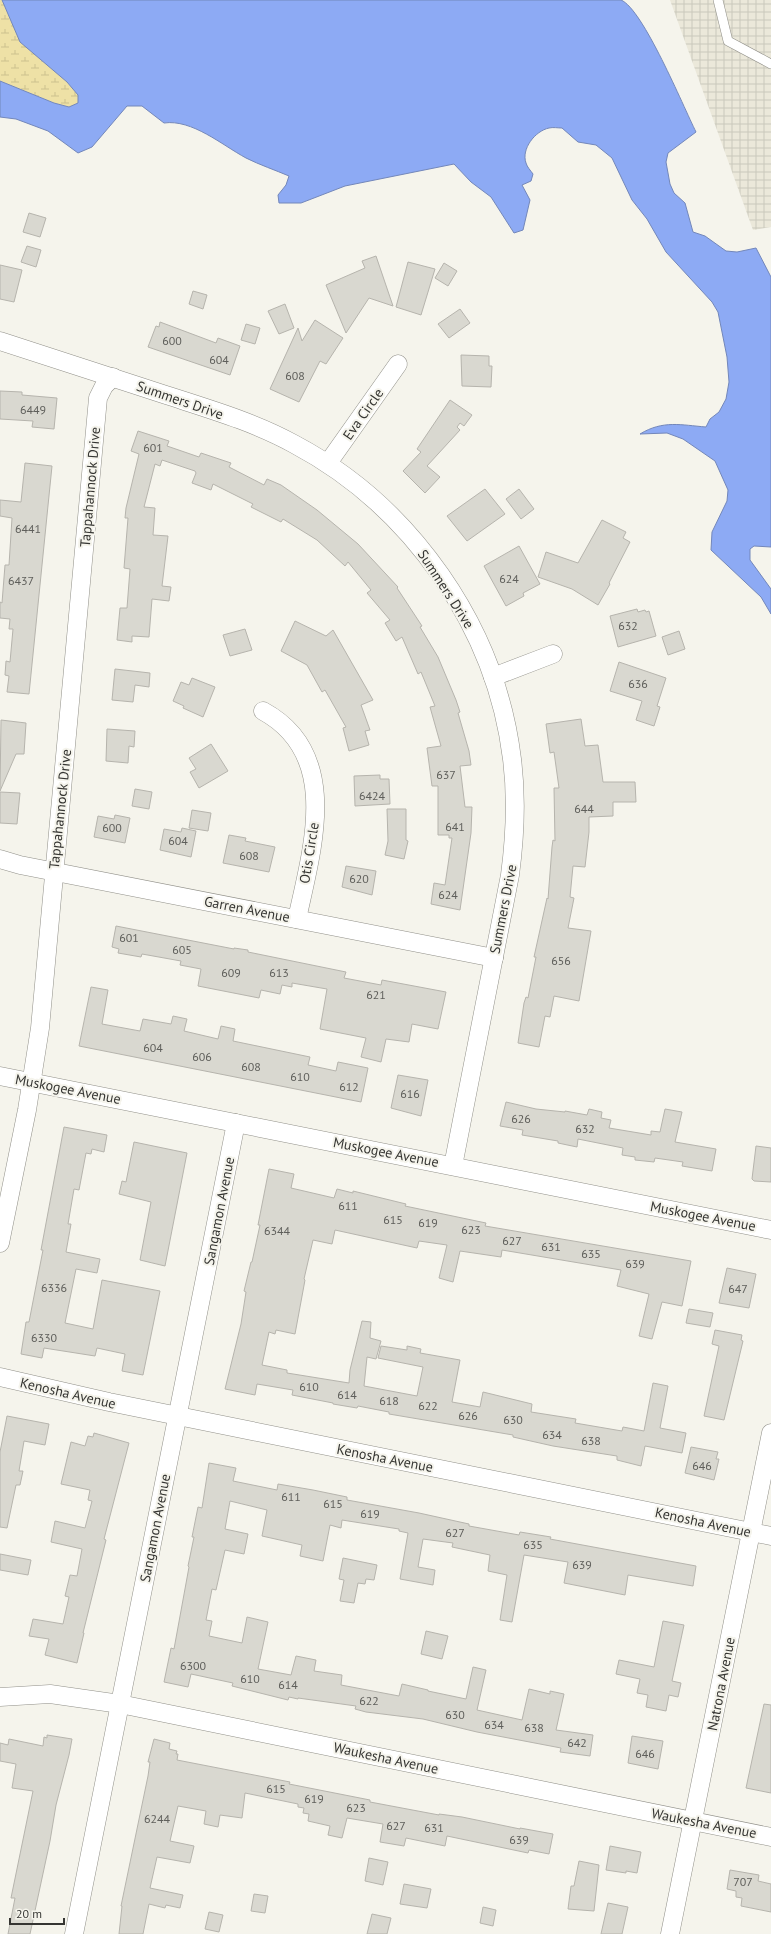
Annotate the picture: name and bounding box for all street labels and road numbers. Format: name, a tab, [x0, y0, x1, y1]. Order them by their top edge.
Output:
street label: Summers Drive	[134, 377, 226, 423]
street label: Eva Circle	[339, 385, 387, 443]
street label: Tappahannock Drive	[76, 426, 104, 548]
street label: Summers Drive	[414, 546, 478, 632]
street label: Tappahannock Drive	[45, 748, 75, 870]
street label: Otis Circle	[295, 821, 323, 885]
street label: Summers Drive	[486, 863, 520, 955]
street label: Garren Avenue	[203, 892, 291, 926]
street label: Muskogee Avenue	[14, 1070, 122, 1108]
street label: Muskogee Avenue	[332, 1133, 440, 1171]
street label: Sangamon Avenue	[200, 1155, 238, 1267]
street label: Muskogee Avenue	[649, 1197, 757, 1235]
street label: Kenosha Avenue	[18, 1373, 118, 1413]
street label: Kenosha Avenue	[335, 1440, 435, 1476]
street label: Sangamon Avenue	[136, 1472, 174, 1584]
street label: Kenosha Avenue	[653, 1503, 753, 1541]
street label: Natrona Avenue	[703, 1636, 739, 1732]
street label: Waukesha Avenue	[332, 1738, 440, 1778]
street label: Waukesha Avenue	[650, 1804, 758, 1842]

